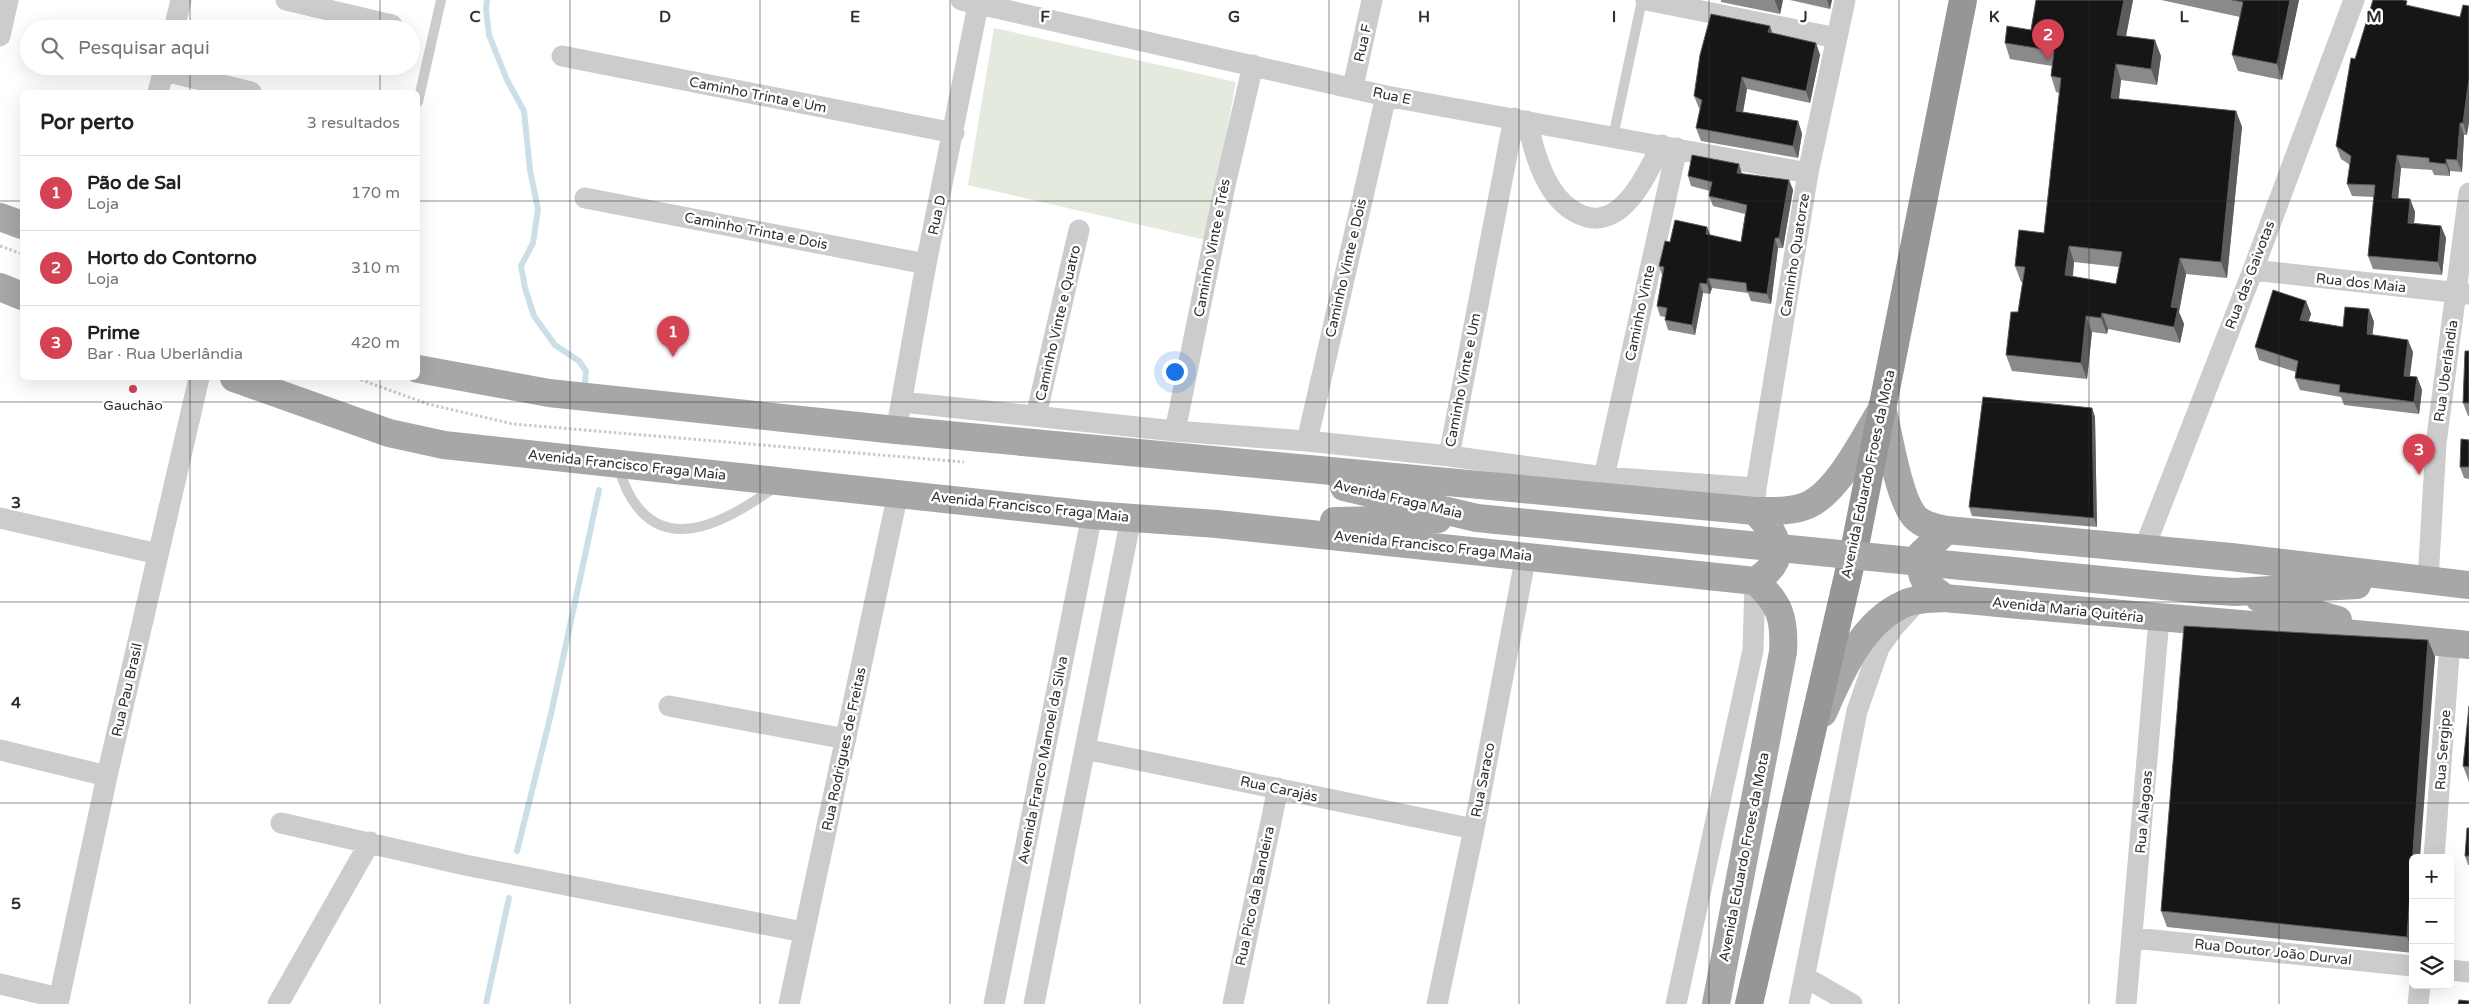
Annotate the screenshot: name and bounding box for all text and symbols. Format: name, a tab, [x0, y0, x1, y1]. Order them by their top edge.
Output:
text: C	[469, 7, 481, 27]
text: D	[659, 7, 671, 27]
text: E	[850, 7, 860, 27]
text: F	[1040, 7, 1050, 27]
text: G	[1228, 7, 1240, 27]
text: H	[1418, 7, 1430, 27]
text: I	[1612, 7, 1616, 27]
text: J	[1799, 7, 1808, 27]
text: K	[1989, 7, 2000, 27]
text: L	[2179, 7, 2189, 27]
text: M	[2366, 7, 2382, 27]
pin: 2	[2032, 19, 2064, 60]
search box	[20, 20, 420, 75]
street label: Rua F	[1350, 22, 1376, 64]
icon: search	[38, 34, 66, 62]
text: Pesquisar aqui	[78, 37, 210, 59]
street label: Caminho Trinta e Um	[688, 73, 828, 117]
street label: Rua E	[1371, 84, 1413, 108]
text: Por perto	[40, 110, 134, 135]
text: 3 resultados	[307, 113, 400, 133]
text: Pão de Sal	[87, 172, 181, 194]
street label: Caminho Vinte e Três	[1190, 177, 1234, 319]
text: 1	[51, 183, 61, 203]
text: 170 m	[351, 183, 400, 203]
street label: Caminho Quatorze	[1777, 192, 1813, 318]
street label: Rua D	[924, 193, 950, 237]
text: Loja	[87, 194, 119, 214]
street label: Caminho Vinte e Dois	[1322, 197, 1370, 339]
street label: Caminho Trinta e Dois	[683, 209, 829, 253]
street label: Rua das Gaivotas	[2222, 218, 2279, 332]
street label: Caminho Vinte e Quatro	[1032, 243, 1084, 403]
text: Horto do Contorno	[87, 247, 257, 269]
text: 2	[51, 258, 61, 278]
text: 310 m	[351, 258, 400, 278]
street label: Caminho Vinte	[1622, 263, 1658, 363]
text: Loja	[87, 269, 119, 289]
street label: Rua dos Maia	[2315, 270, 2407, 296]
street label: Caminho Vinte e Um	[1442, 312, 1484, 448]
pin: 1	[657, 316, 689, 357]
street label: Rua Uberlândia	[2430, 319, 2462, 423]
text: Prime	[87, 322, 140, 344]
text: 3	[51, 333, 61, 353]
text: 420 m	[351, 333, 400, 353]
text: Bar · Rua Uberlândia	[87, 344, 243, 364]
your location	[1162, 359, 1188, 385]
street label: Avenida Eduardo Froes da Mota	[1838, 368, 1898, 580]
marker: Gauchão	[127, 383, 139, 395]
place label: Gauchão	[103, 397, 163, 414]
pin: 3	[2403, 434, 2435, 475]
street label: Avenida Francisco Fraga Maia	[527, 446, 727, 484]
street label: Avenida Fraga Maia	[1332, 476, 1464, 522]
street label: Avenida Francisco Fraga Maia	[930, 488, 1130, 526]
text: 3	[11, 493, 21, 513]
street label: Avenida Francisco Fraga Maia	[1333, 527, 1533, 565]
street label: Avenida Maria Quitéria	[1991, 594, 2145, 626]
street label: Rua Pau Brasil	[108, 642, 146, 738]
street label: Avenida Franco Manoel da Silva	[1014, 655, 1072, 865]
street label: Rua Rodrigues de Freitas	[818, 665, 870, 832]
text: 4	[11, 693, 21, 713]
street label: Rua Sergipe	[2432, 709, 2454, 791]
street label: Rua Saraco	[1467, 741, 1499, 819]
street label: Avenida Eduardo Froes da Mota	[1715, 751, 1773, 963]
street label: Rua Alagoas	[2132, 769, 2156, 854]
street label: Rua Carajás	[1239, 772, 1320, 806]
street label: Rua Pico da Bandeira	[1232, 825, 1278, 967]
map controls	[2409, 854, 2454, 989]
button: +	[2409, 854, 2454, 899]
text: 5	[11, 894, 21, 914]
button: −	[2409, 899, 2454, 944]
street label: Rua Doutor João Durval	[2193, 935, 2353, 969]
button: layers	[2409, 944, 2454, 989]

